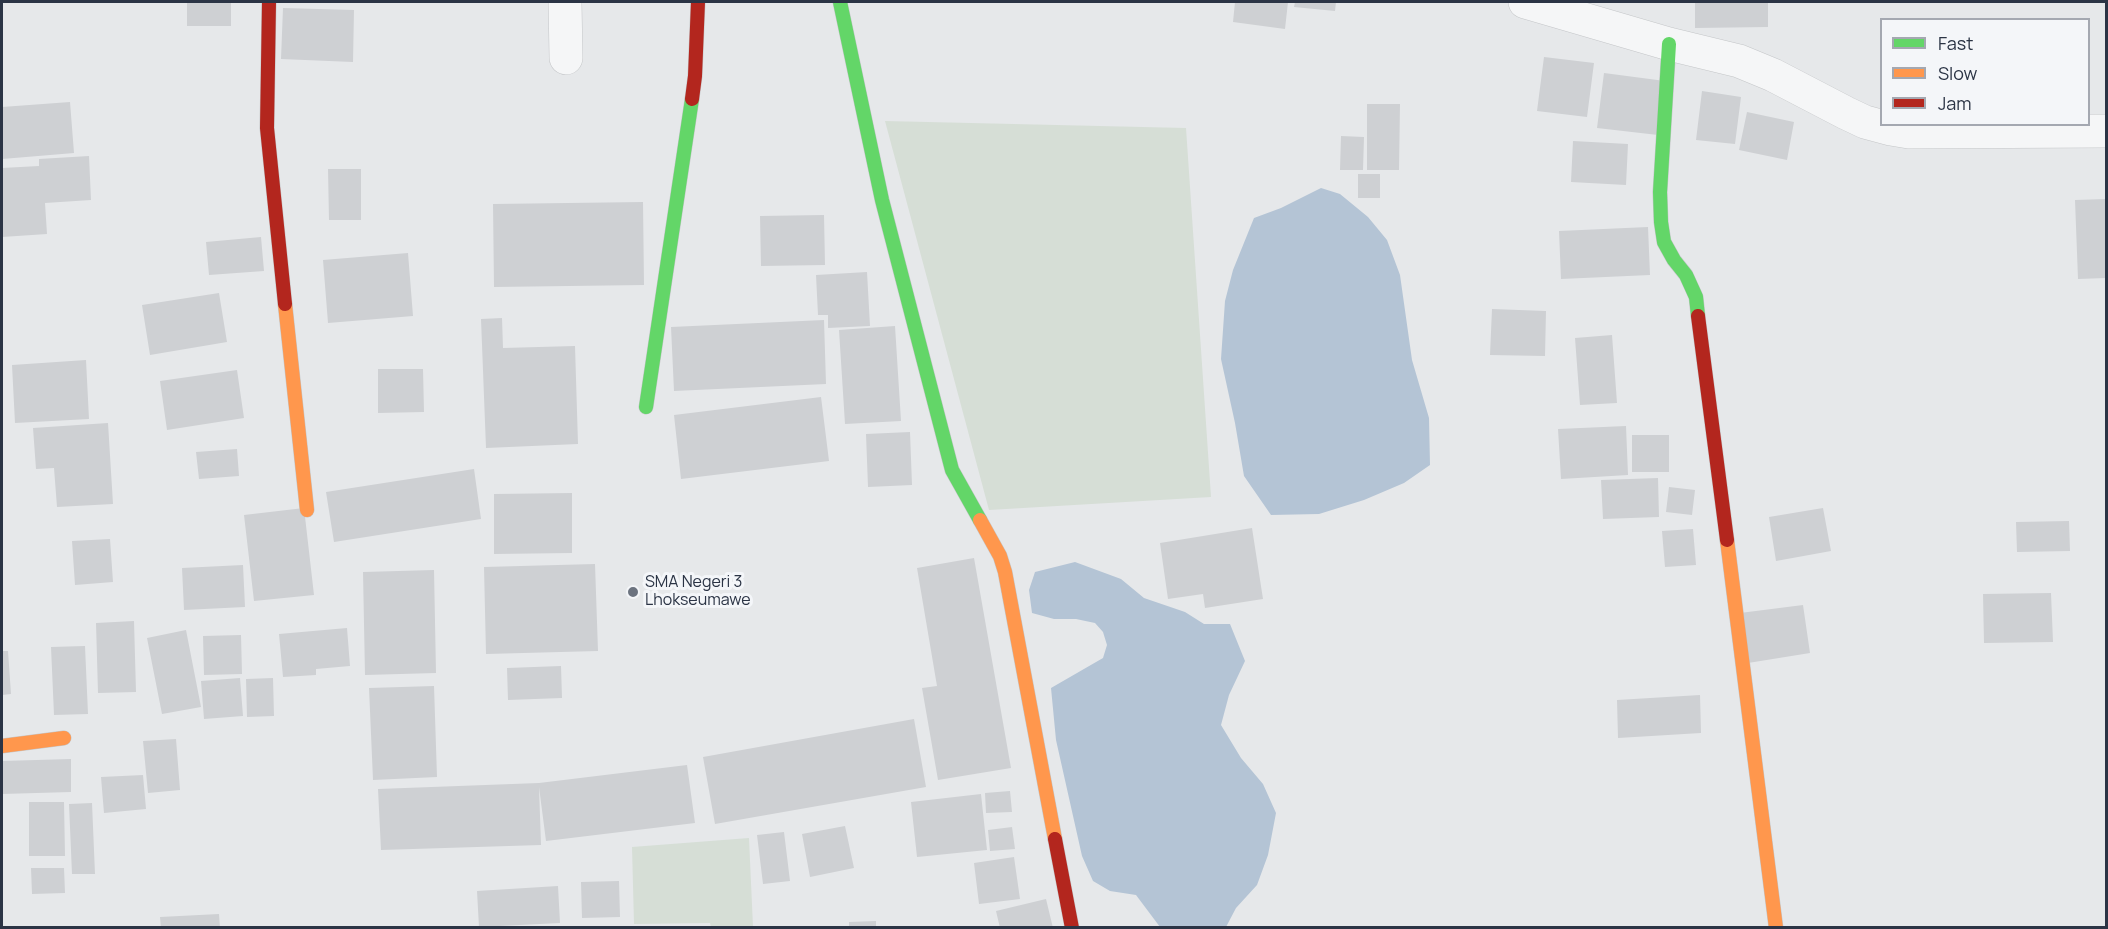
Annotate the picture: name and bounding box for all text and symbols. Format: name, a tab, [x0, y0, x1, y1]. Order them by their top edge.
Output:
legend	[1880, 18, 2090, 126]
text: Fast	[1938, 31, 1973, 55]
text: Slow	[1938, 61, 1977, 85]
text: Jam	[1938, 91, 1972, 115]
place label: SMA Negeri 3 Lhokseumawe	[645, 573, 751, 611]
marker: SMA Negeri 3 Lhokseumawe	[626, 585, 640, 599]

